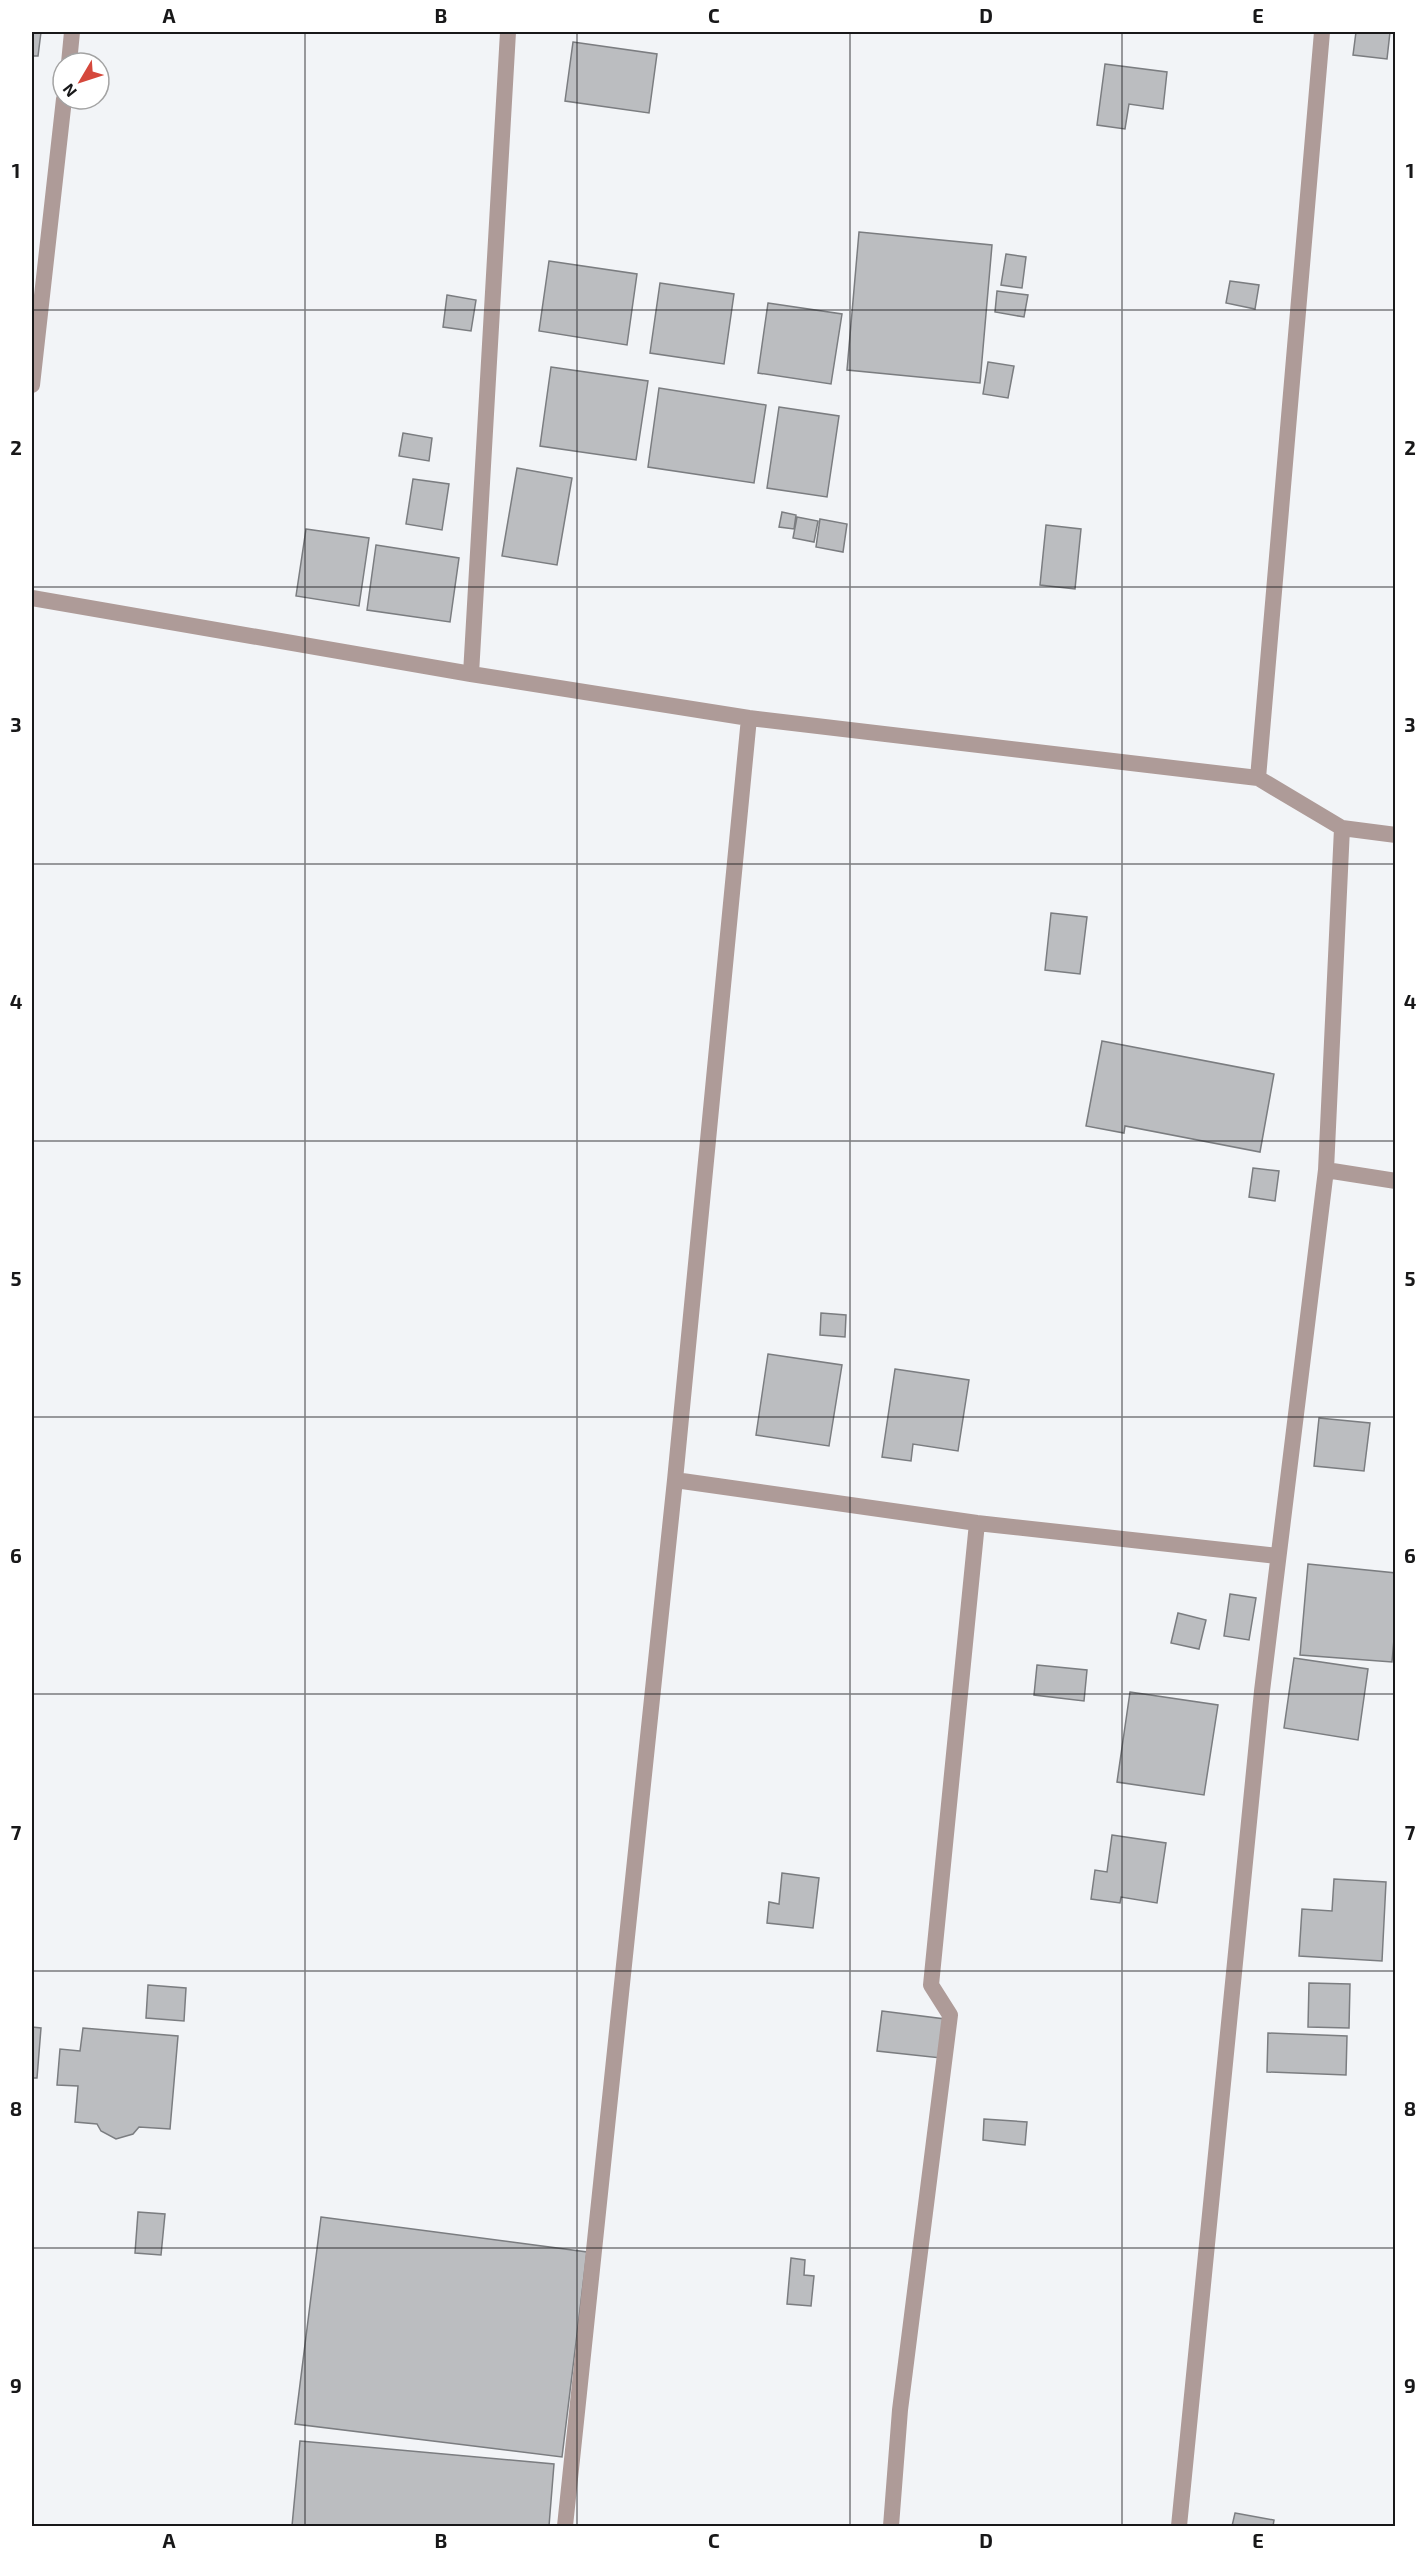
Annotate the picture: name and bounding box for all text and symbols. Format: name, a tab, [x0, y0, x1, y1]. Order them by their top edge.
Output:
text: A	[162, 3, 176, 27]
text: B	[435, 3, 447, 27]
text: C	[708, 3, 720, 27]
text: D	[979, 3, 993, 27]
text: E	[1252, 3, 1264, 27]
north arrow	[51, 51, 111, 111]
text: N	[58, 80, 80, 101]
text: 1	[12, 158, 20, 182]
text: 1	[1406, 158, 1414, 182]
text: 2	[10, 435, 22, 459]
text: 2	[1404, 435, 1416, 459]
text: 3	[10, 712, 22, 736]
text: 3	[1404, 712, 1416, 736]
text: 4	[10, 989, 23, 1013]
text: 4	[1404, 989, 1417, 1013]
text: 5	[10, 1266, 22, 1290]
text: 5	[1404, 1266, 1416, 1290]
text: 6	[10, 1543, 22, 1567]
text: 6	[1404, 1543, 1416, 1567]
text: 7	[11, 1820, 22, 1844]
text: 7	[1405, 1820, 1416, 1844]
text: 8	[10, 2096, 22, 2120]
text: 8	[1404, 2096, 1416, 2120]
text: 9	[10, 2373, 22, 2397]
text: 9	[1404, 2373, 1416, 2397]
text: A	[162, 2528, 176, 2552]
text: B	[435, 2528, 447, 2552]
text: C	[708, 2528, 720, 2552]
text: D	[979, 2528, 993, 2552]
text: E	[1252, 2528, 1264, 2552]

